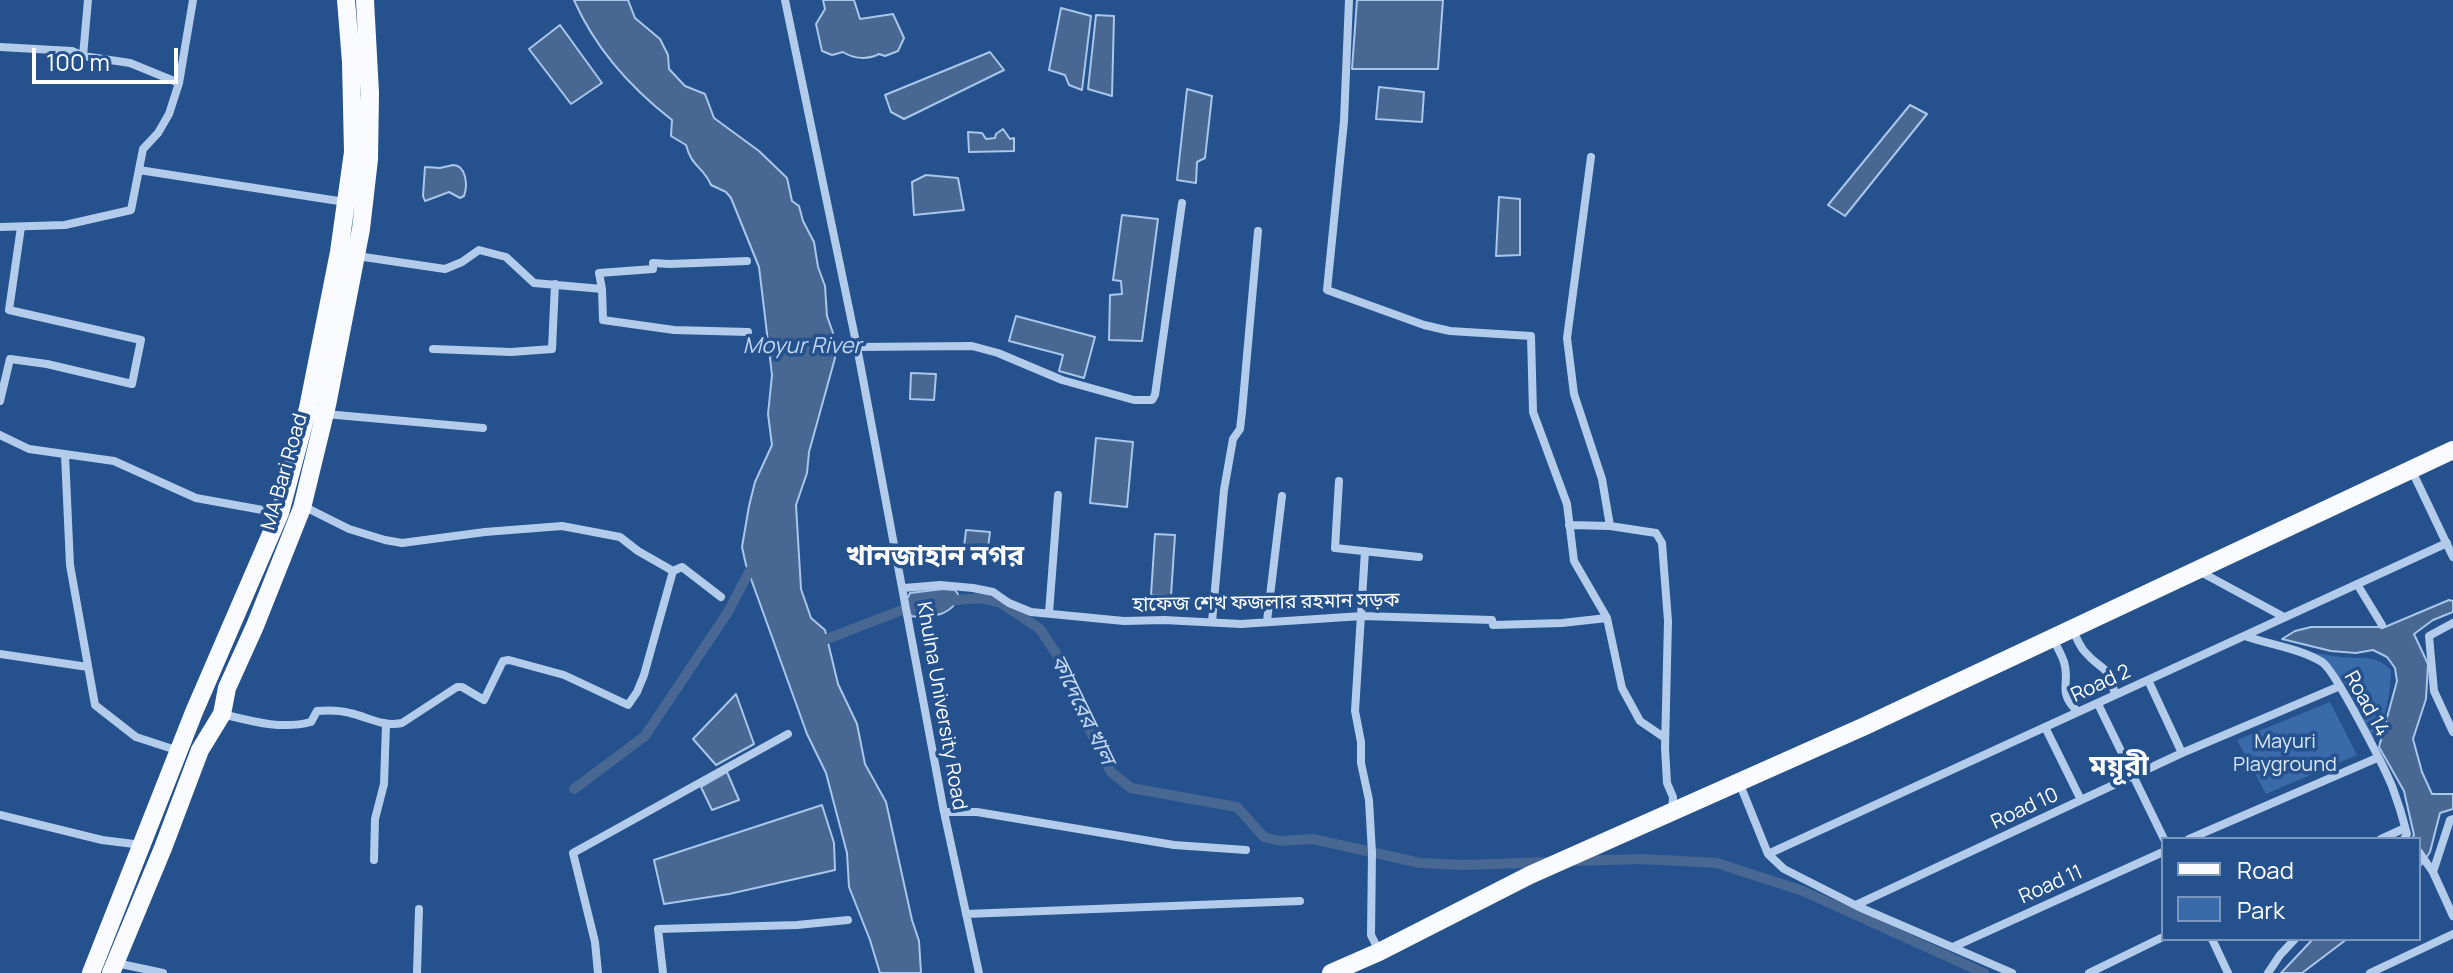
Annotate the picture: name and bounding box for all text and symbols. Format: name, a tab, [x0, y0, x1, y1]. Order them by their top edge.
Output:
scale bar	[36, 32, 182, 82]
text: 100 m	[46, 45, 110, 78]
water label: Moyur River	[743, 334, 861, 360]
street label: MA Bari Road	[257, 411, 313, 533]
district label: খানজাহান নগর	[846, 540, 1024, 574]
street label: হাফেজ শেখ ফজলার রহমান সড়ক	[1132, 589, 1400, 617]
street label: Khulna University Road	[911, 600, 971, 812]
water label: কাদেরের খাল	[1044, 651, 1120, 769]
street label: Road 2	[2067, 660, 2135, 708]
street label: Road 14	[2338, 667, 2394, 741]
park label: Mayuri Playground	[2233, 730, 2337, 777]
district label: ময়ূরী	[2089, 750, 2149, 784]
street label: Road 10	[1988, 783, 2062, 835]
legend	[2161, 837, 2421, 941]
text: Road	[2237, 853, 2294, 886]
street label: Road 11	[2016, 860, 2086, 910]
text: Park	[2237, 893, 2285, 926]

